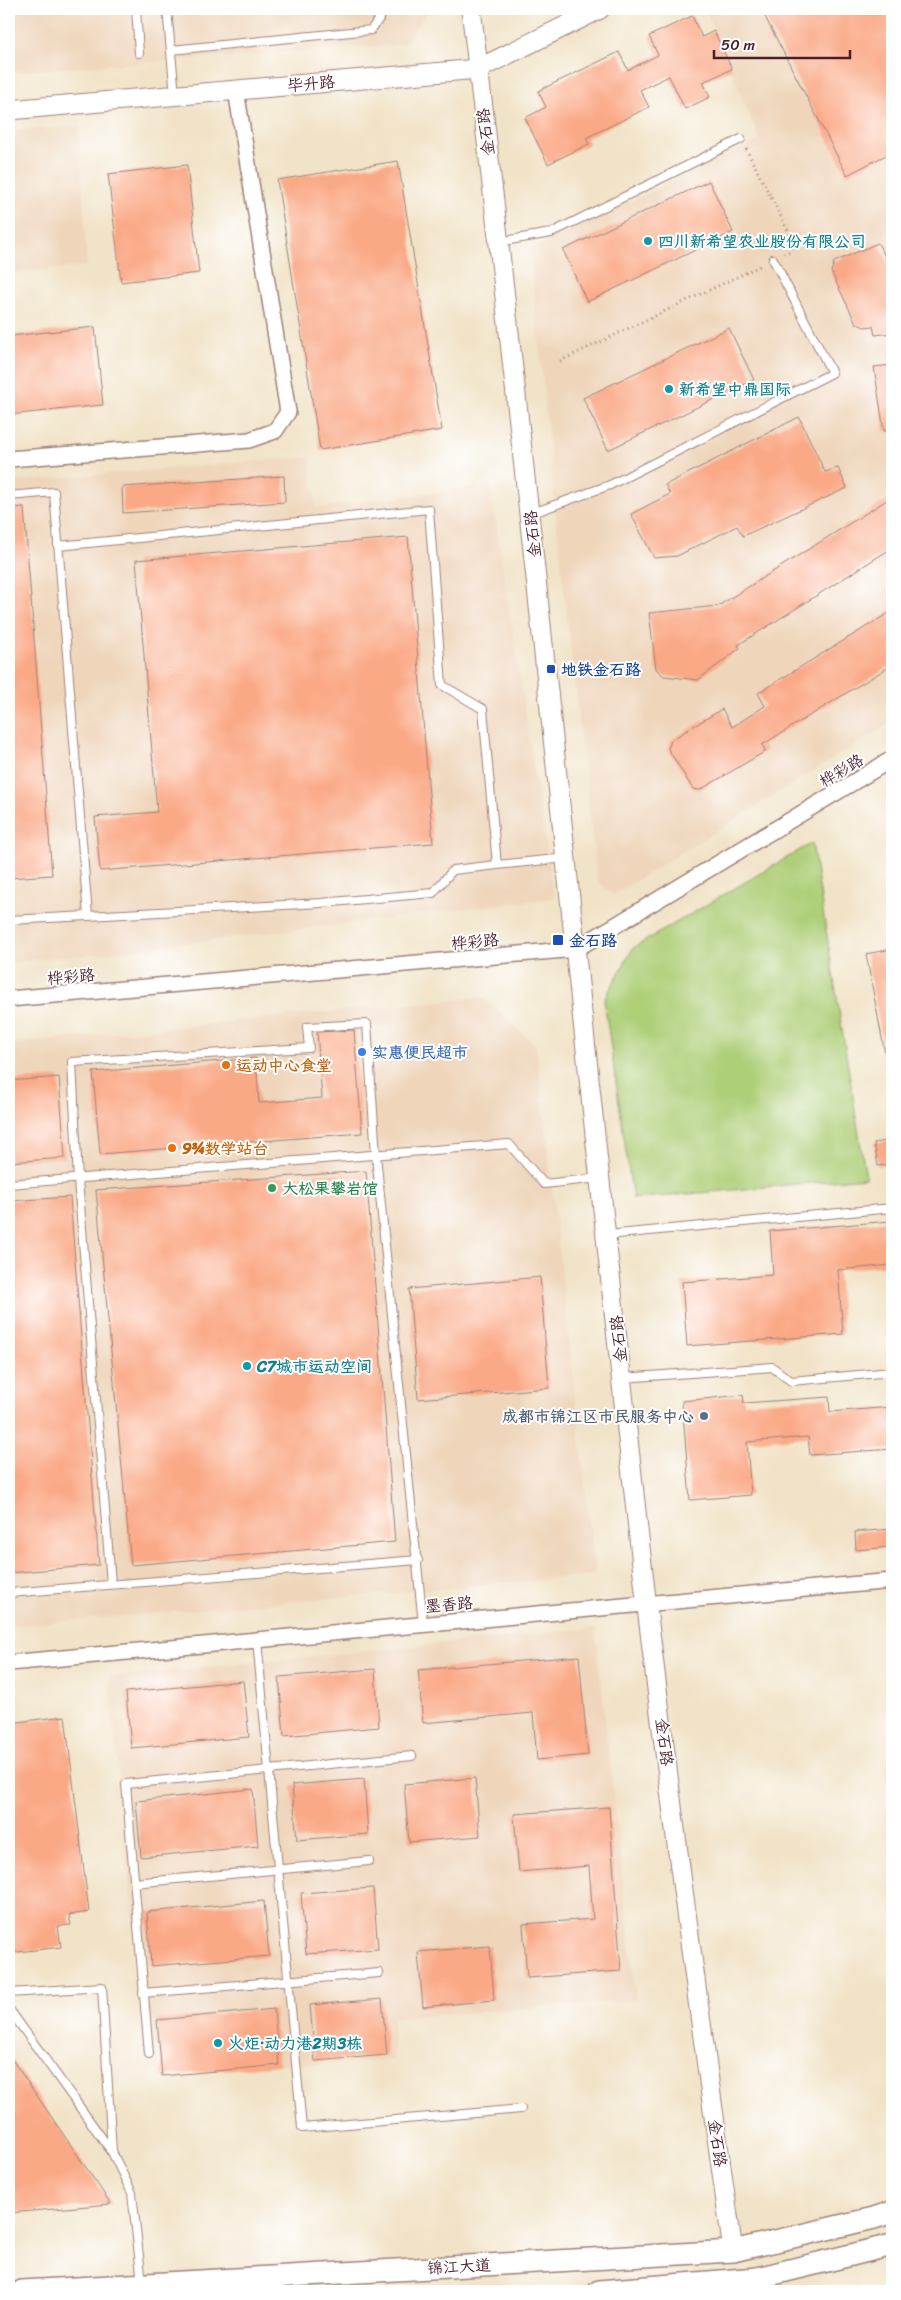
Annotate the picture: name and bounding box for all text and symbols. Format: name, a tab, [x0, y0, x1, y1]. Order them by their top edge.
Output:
scale bar	[714, 28, 850, 60]
text: 50 m	[721, 32, 756, 58]
street label: 毕升路	[286, 67, 336, 100]
street label: 金石路	[468, 106, 503, 158]
place label: 四川新希望农业股份有限公司	[658, 227, 866, 256]
marker: 四川新希望农业股份有限公司	[642, 235, 654, 247]
place label: 新希望中鼎国际	[679, 375, 791, 404]
marker: 新希望中鼎国际	[663, 383, 675, 395]
street label: 金石路	[516, 509, 549, 559]
place label: 地铁金石路	[561, 655, 641, 684]
marker: 地铁金石路	[545, 663, 557, 675]
street label: 桦彩路	[813, 746, 869, 795]
street label: 桦彩路	[450, 925, 500, 958]
place label: 金石路	[569, 926, 617, 955]
marker: 金石路	[551, 933, 565, 947]
street label: 桦彩路	[46, 960, 96, 993]
place label: 实惠便民超市	[372, 1038, 468, 1067]
marker: 实惠便民超市	[356, 1046, 368, 1058]
place label: 运动中心食堂	[236, 1051, 332, 1080]
marker: 运动中心食堂	[220, 1059, 232, 1071]
place label: 9¾数学站台	[182, 1134, 268, 1163]
marker: 9¾数学站台	[166, 1142, 178, 1154]
place label: 大松果攀岩馆	[282, 1174, 378, 1203]
marker: 大松果攀岩馆	[266, 1182, 278, 1194]
street label: 金石路	[602, 1314, 635, 1364]
place label: C7城市运动空间	[256, 1352, 372, 1381]
marker: C7城市运动空间	[241, 1360, 253, 1372]
place label: 成都市锦江区市民服务中心	[502, 1402, 694, 1431]
marker: 成都市锦江区市民服务中心	[698, 1410, 710, 1422]
street label: 墨香路	[424, 1588, 474, 1621]
street label: 金石路	[647, 1716, 682, 1768]
place label: 火炬·动力港2期3栋	[228, 2029, 362, 2058]
marker: 火炬·动力港2期3栋	[212, 2037, 224, 2049]
street label: 金石路	[700, 2117, 735, 2169]
street label: 锦江大道	[426, 2250, 492, 2283]

